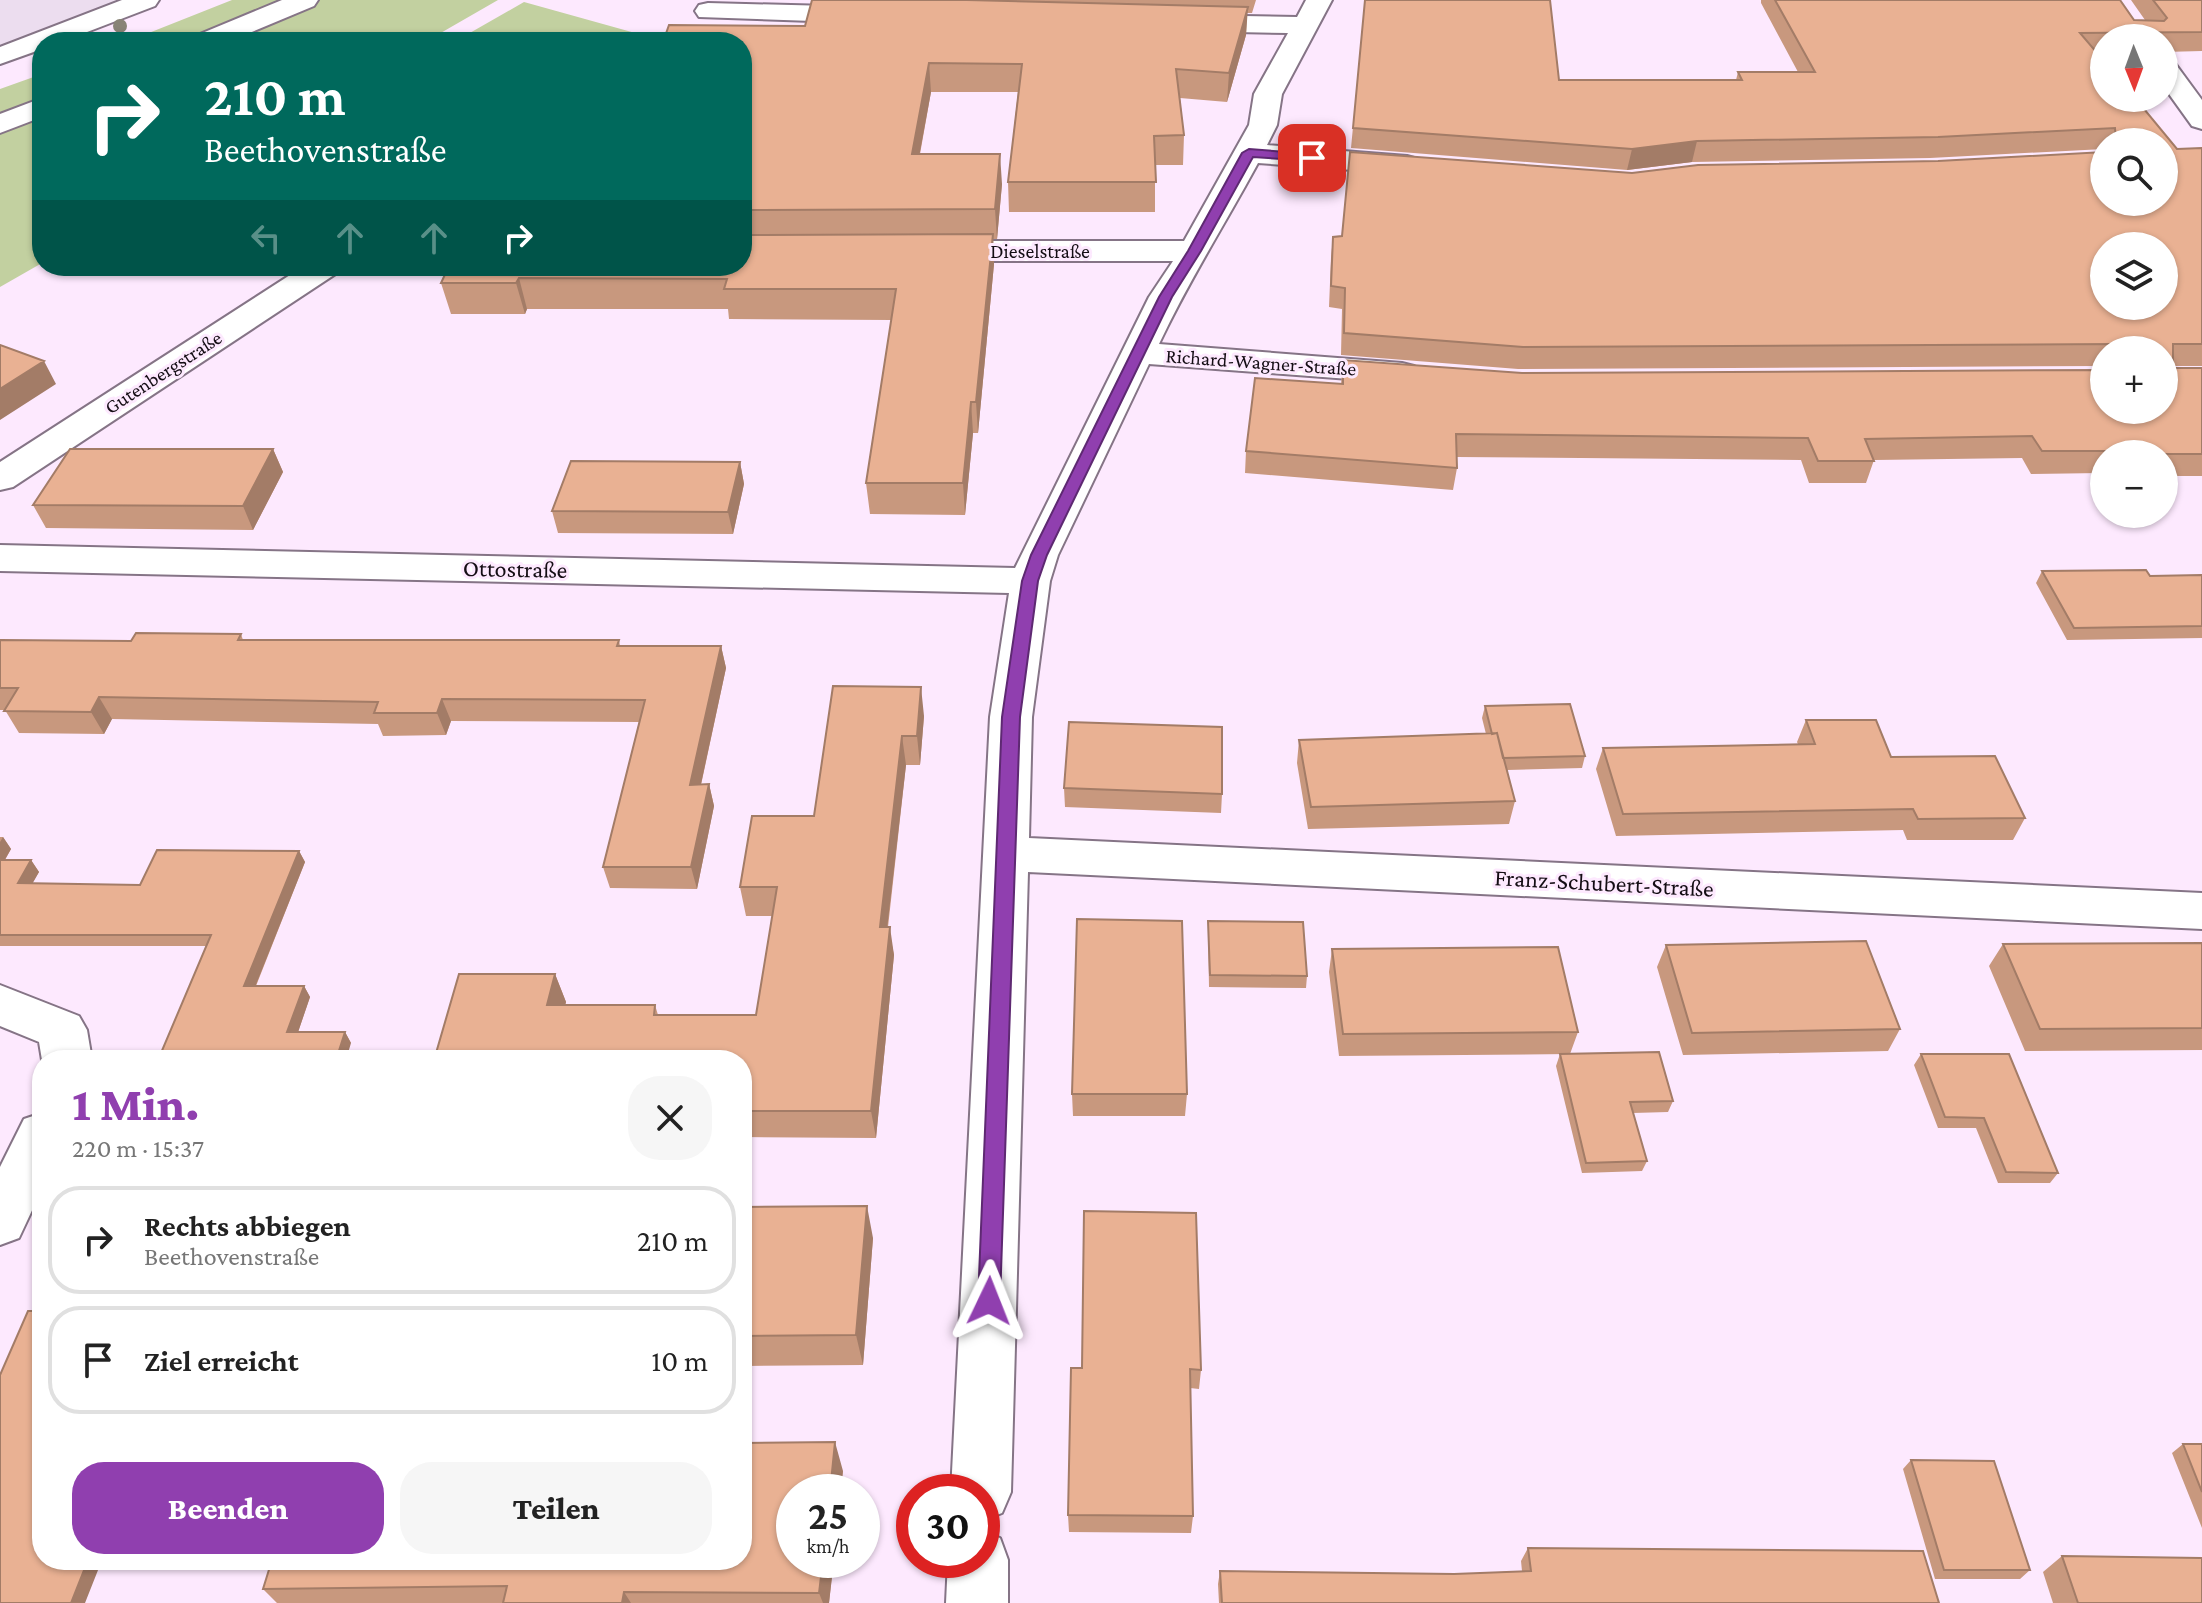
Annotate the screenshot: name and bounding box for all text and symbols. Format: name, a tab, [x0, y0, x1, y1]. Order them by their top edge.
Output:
north arrow	[2090, 24, 2178, 112]
map controls	[2090, 24, 2178, 528]
icon: right	[72, 64, 176, 168]
text: 210 m	[204, 65, 346, 127]
pin	[1278, 124, 1346, 192]
button: search	[2090, 128, 2178, 216]
text: Beethovenstraße	[204, 130, 446, 170]
icon: arrive	[1290, 136, 1334, 180]
icon: left	[244, 216, 288, 260]
icon: ahead	[328, 216, 372, 260]
icon: ahead	[412, 216, 456, 260]
icon: right	[496, 216, 540, 260]
button: layers	[2090, 232, 2178, 320]
street label: Dieselstraße	[990, 240, 1090, 262]
street label: Gutenbergstraße	[100, 326, 226, 419]
button: +	[2090, 336, 2178, 424]
street label: Richard-Wagner-Straße	[1165, 344, 1357, 381]
button: −	[2090, 440, 2178, 528]
street label: Ottostraße	[463, 554, 567, 583]
street label: Franz-Schubert-Straße	[1494, 863, 1714, 902]
button: close	[628, 1076, 712, 1160]
text: 1 Min.	[72, 1077, 199, 1130]
text: 220 m · 15:37	[72, 1134, 204, 1163]
text: Rechts abbiegen	[144, 1209, 351, 1242]
icon: right	[76, 1218, 120, 1262]
text: 210 m	[637, 1224, 708, 1257]
text: Beethovenstraße	[144, 1242, 319, 1271]
position arrow	[947, 1259, 1031, 1343]
icon: arrive	[76, 1338, 120, 1382]
text: Ziel erreicht	[144, 1344, 299, 1377]
text: 10 m	[651, 1344, 708, 1377]
button: Beenden	[72, 1462, 384, 1554]
button: Teilen	[400, 1462, 712, 1554]
speed limit sign: 30	[896, 1474, 1000, 1578]
text: 25	[808, 1493, 848, 1538]
text: km/h	[806, 1535, 850, 1557]

